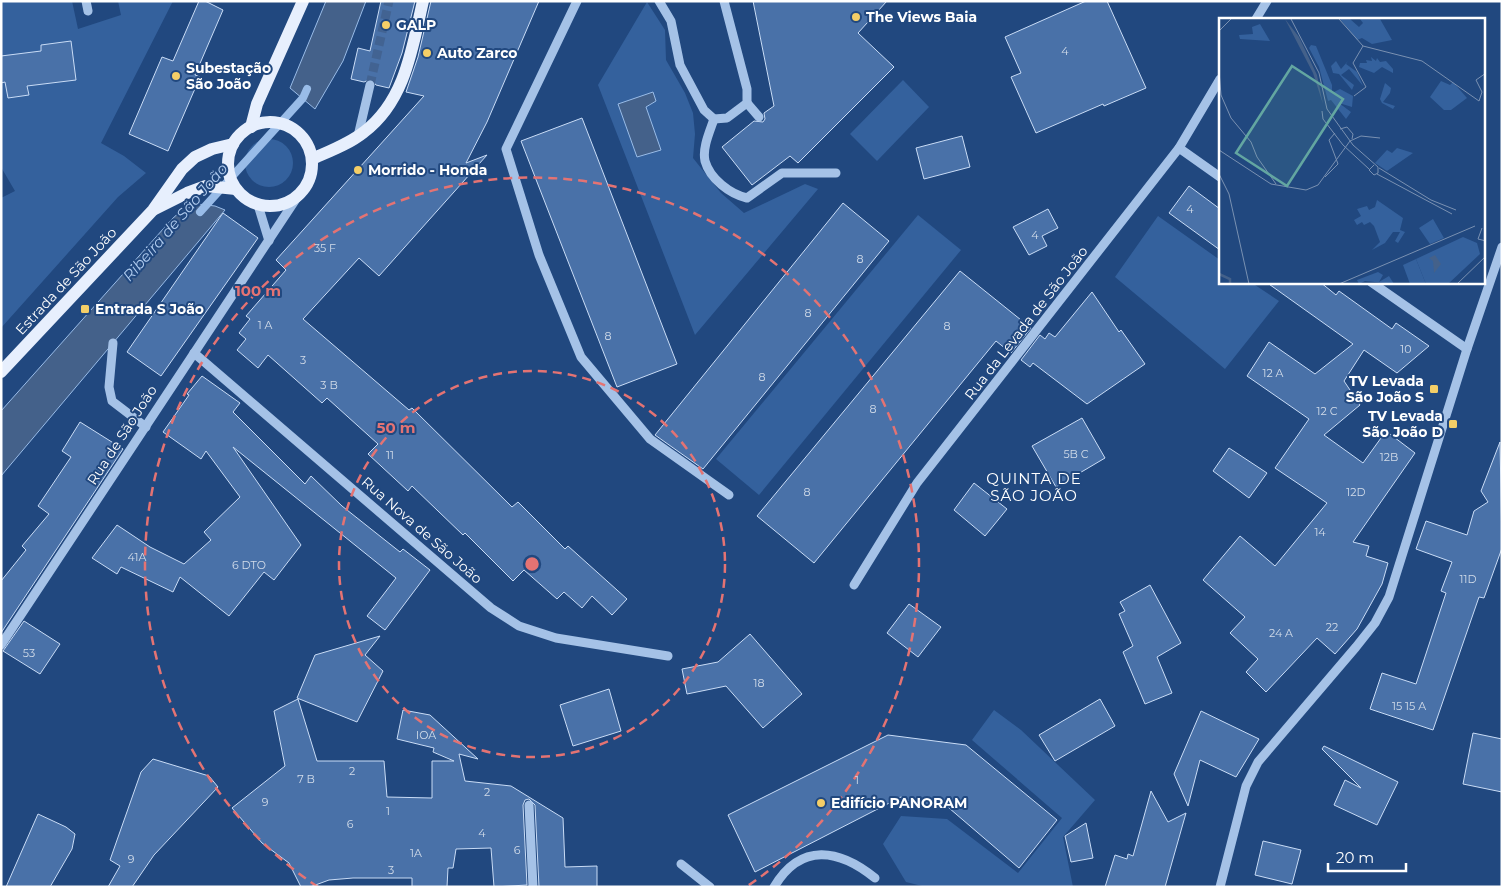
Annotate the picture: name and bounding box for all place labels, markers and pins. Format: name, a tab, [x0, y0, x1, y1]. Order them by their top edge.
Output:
place label: The Views Baia	[866, 8, 977, 26]
marker: The Views Baia	[850, 11, 862, 23]
place label: GALP	[396, 16, 436, 34]
marker: GALP	[380, 19, 392, 31]
place label: Auto Zarco	[436, 44, 518, 62]
marker: Auto Zarco	[421, 47, 433, 59]
place label: Subestação São João	[186, 59, 271, 93]
marker: Subestação São João	[170, 70, 182, 82]
place label: Morrido - Honda	[368, 161, 487, 179]
marker: Morrido - Honda	[352, 164, 364, 176]
place label: Entrada S João	[95, 300, 204, 318]
marker: Entrada S João	[79, 303, 91, 315]
place label: TV Levada São João S	[1346, 372, 1424, 406]
marker: TV Levada São João S	[1428, 383, 1440, 395]
place label: TV Levada São João D	[1362, 407, 1443, 441]
marker: TV Levada São João D	[1447, 418, 1459, 430]
centre of rings	[523, 555, 541, 573]
place label: Edifício PANORAM	[831, 794, 967, 812]
marker: Edifício PANORAM	[815, 797, 827, 809]

